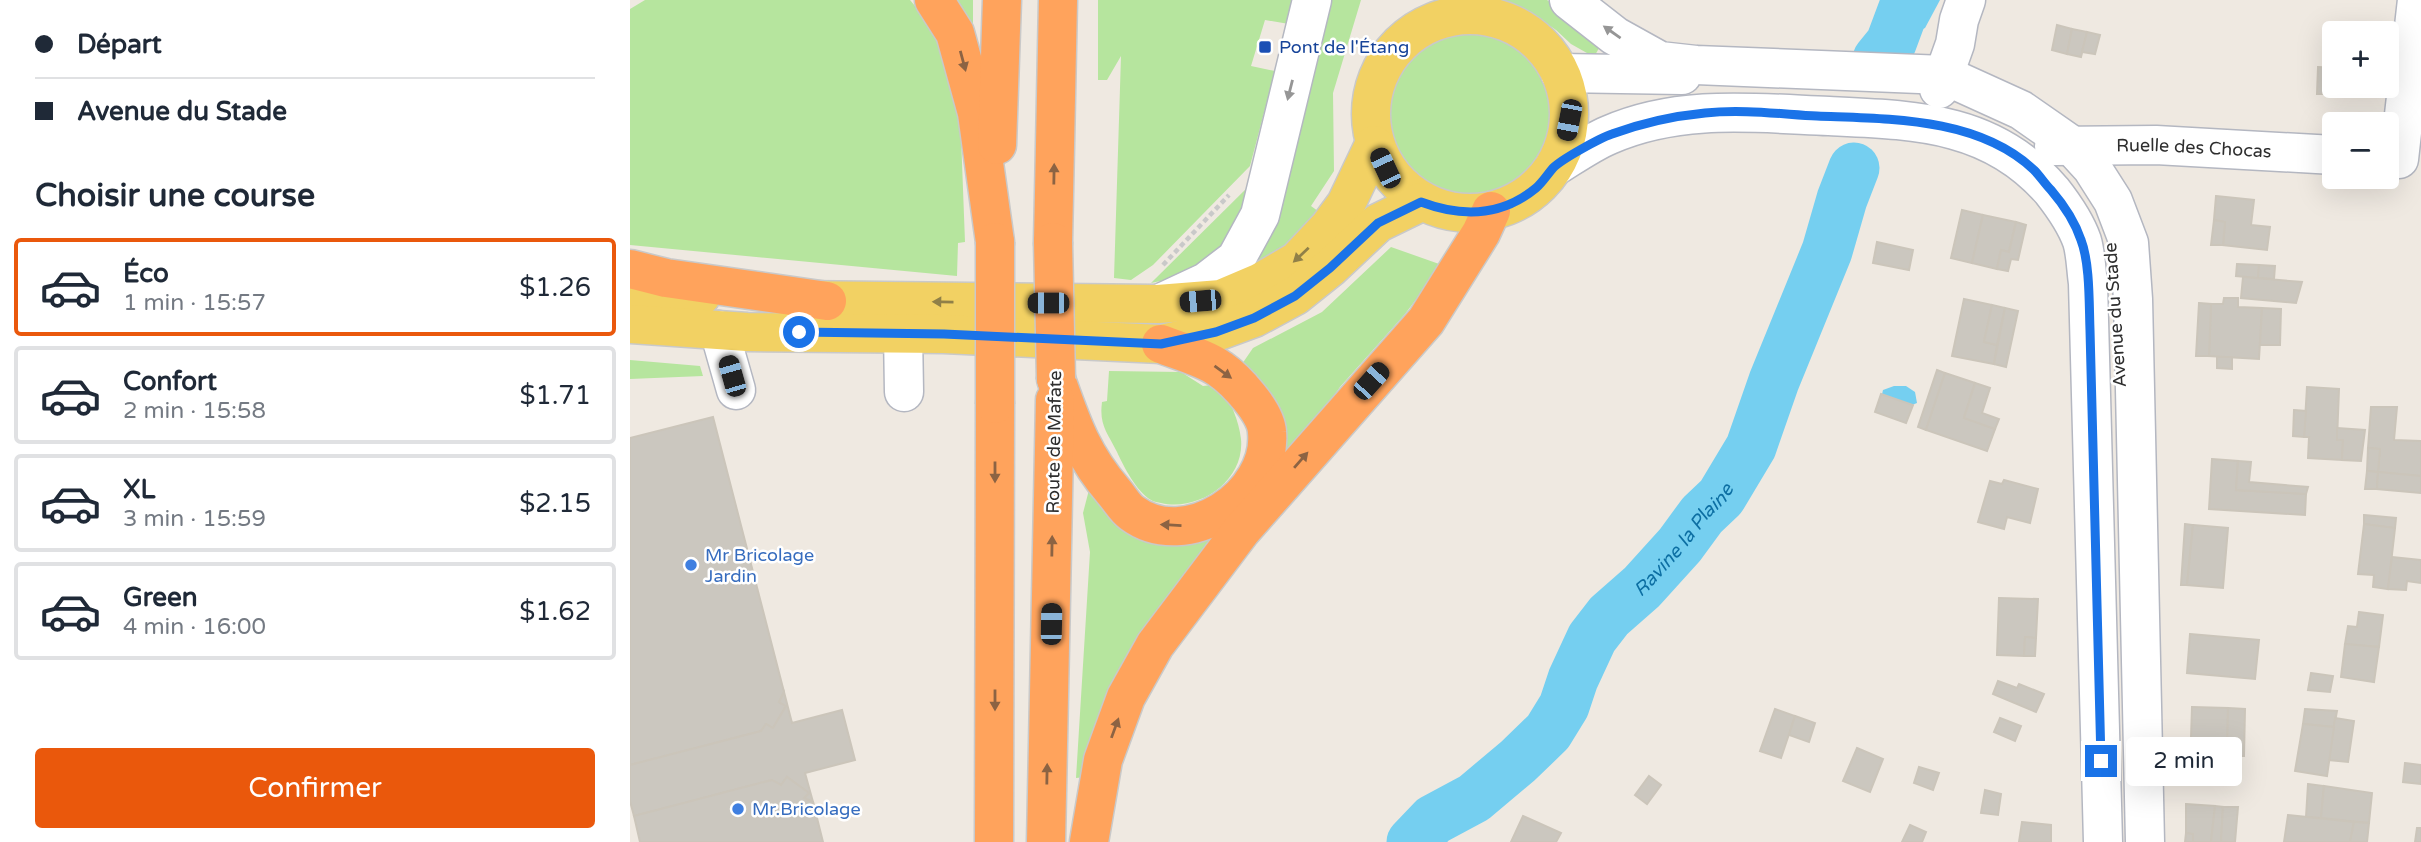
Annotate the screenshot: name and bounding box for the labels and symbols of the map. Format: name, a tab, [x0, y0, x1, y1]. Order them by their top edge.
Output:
one-way arrow	[1602, 25, 1621, 39]
place label: Pont de l'Étang	[1279, 36, 1409, 58]
marker: Pont de l'Étang	[1257, 39, 1273, 55]
one-way arrow	[958, 50, 969, 72]
one-way arrow	[1284, 79, 1295, 101]
car	[1555, 97, 1584, 143]
street label: Ruelle des Chocas	[2116, 134, 2272, 162]
car	[1367, 145, 1404, 191]
one-way arrow	[1048, 163, 1060, 185]
street label: Avenue du Stade	[2099, 242, 2131, 388]
one-way arrow	[1293, 247, 1310, 264]
car	[1179, 289, 1222, 313]
car	[1028, 293, 1070, 314]
one-way arrow	[932, 296, 954, 308]
route start	[783, 316, 815, 348]
car	[717, 353, 748, 399]
car	[1350, 358, 1393, 404]
one-way arrow	[1214, 365, 1232, 379]
street label: Route de Mafate	[1042, 370, 1066, 514]
one-way arrow	[1293, 452, 1308, 469]
one-way arrow	[989, 461, 1001, 483]
water label: Ravine la Plaine	[1629, 479, 1739, 601]
one-way arrow	[1160, 520, 1182, 531]
one-way arrow	[1047, 535, 1058, 557]
place label: Mr Bricolage Jardin	[705, 544, 814, 587]
marker: Mr Bricolage Jardin	[683, 557, 699, 573]
car	[1041, 603, 1062, 645]
one-way arrow	[989, 689, 1001, 711]
one-way arrow	[1110, 717, 1121, 738]
callout: 2 min	[2126, 736, 2241, 786]
route end	[2085, 745, 2117, 777]
one-way arrow	[1042, 763, 1053, 785]
place label: Mr.Bricolage	[752, 798, 861, 820]
marker: Mr.Bricolage	[730, 801, 746, 817]

